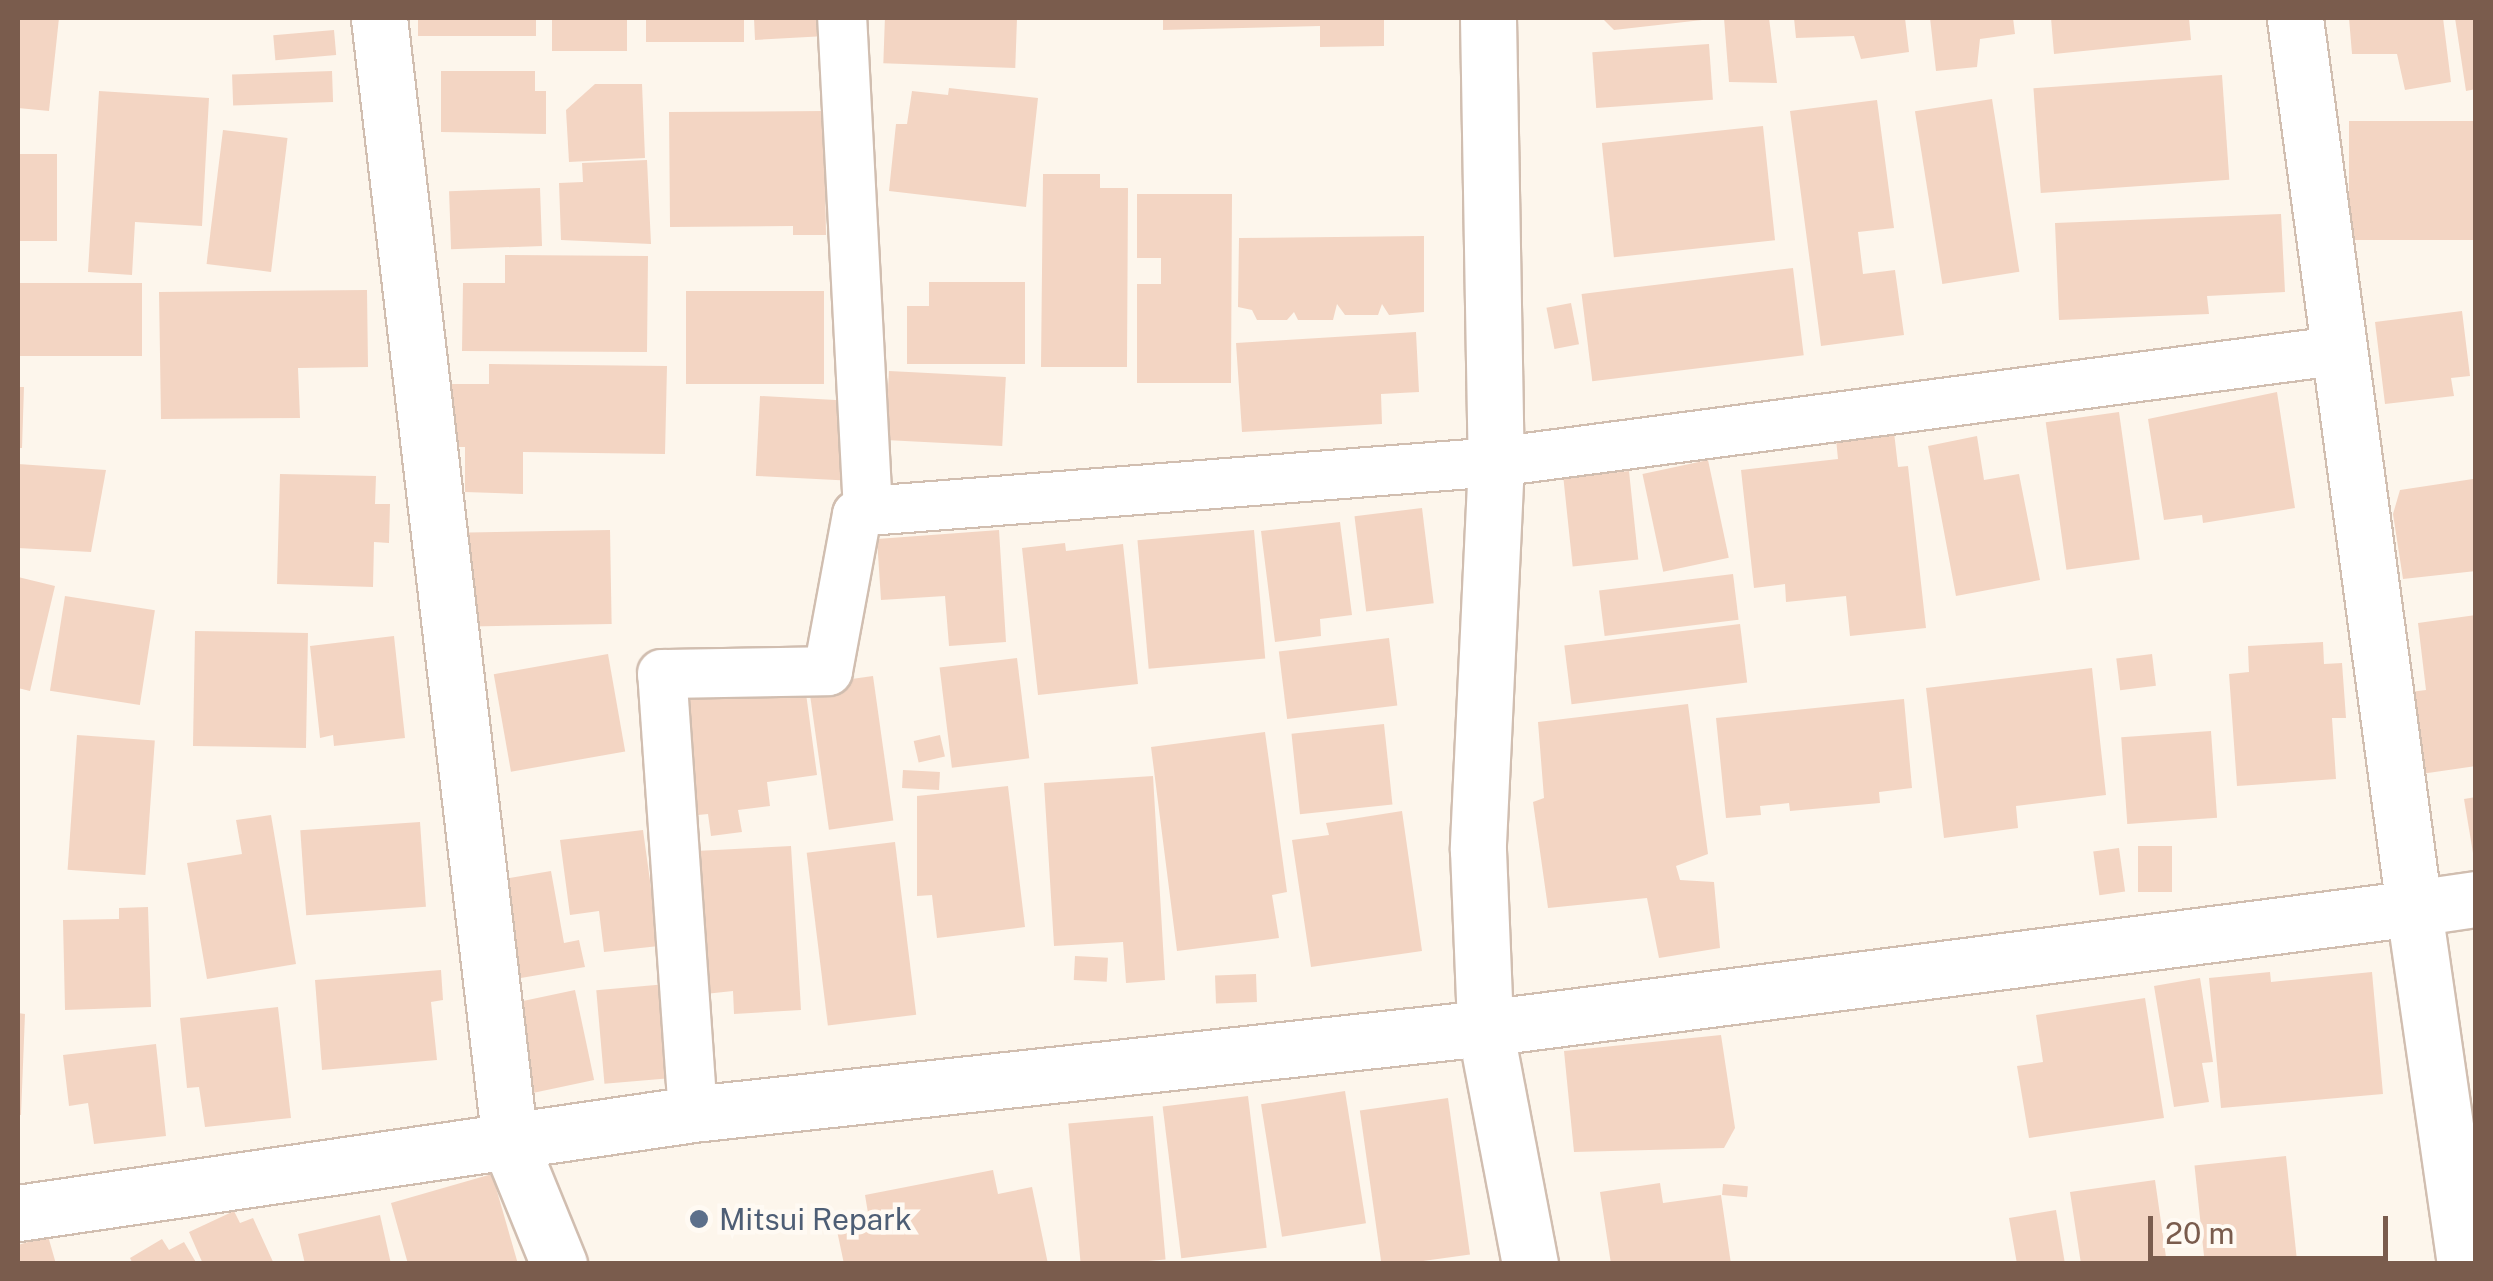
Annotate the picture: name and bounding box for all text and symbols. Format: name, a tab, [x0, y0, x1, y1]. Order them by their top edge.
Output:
scale bar	[2153, 1196, 2393, 1258]
place label: Mitsui Repark	[719, 1201, 912, 1237]
marker: Mitsui Repark	[688, 1208, 710, 1230]
text: 20 m	[2165, 1215, 2234, 1251]

